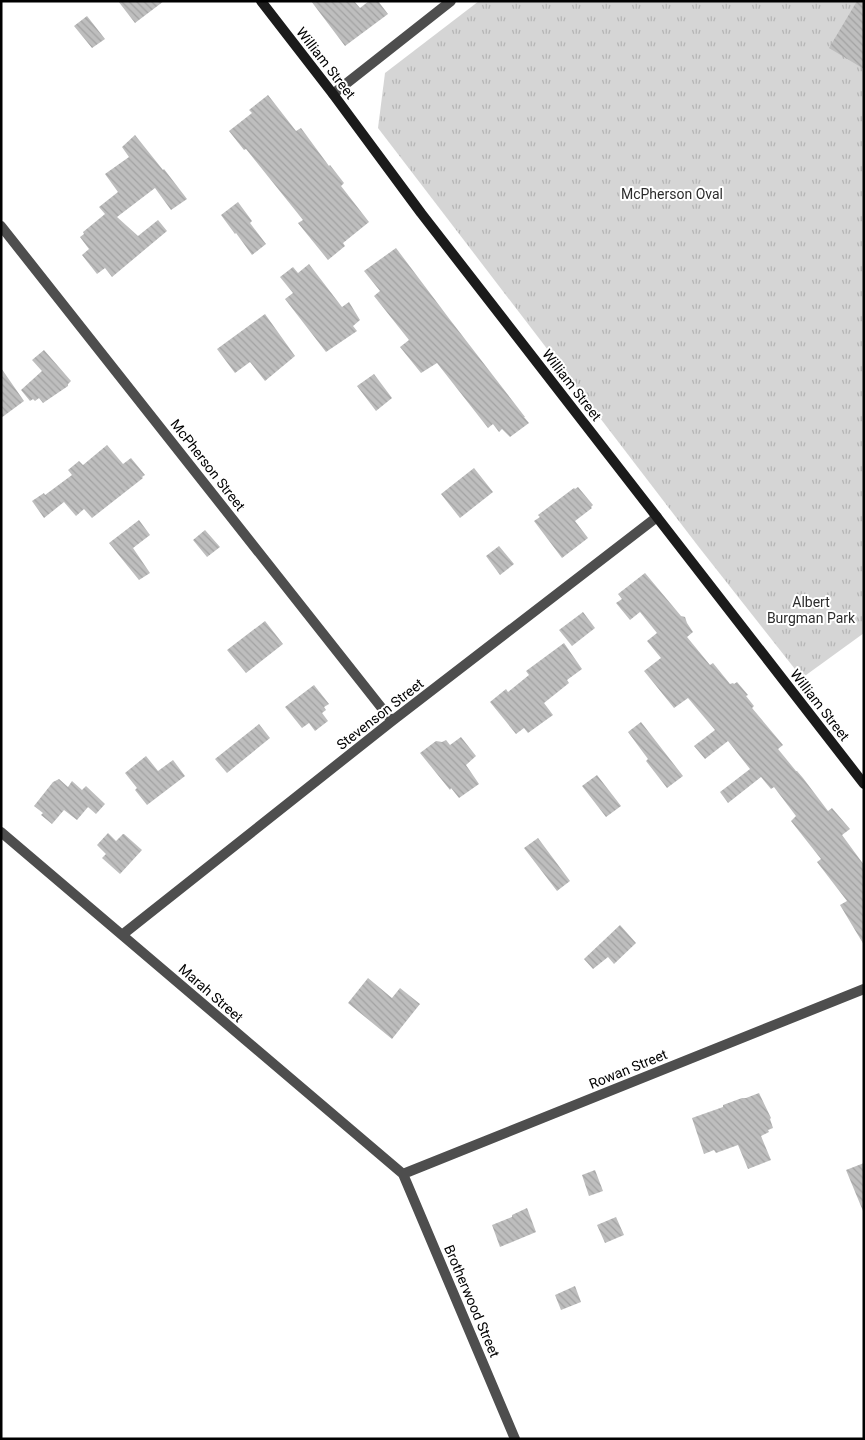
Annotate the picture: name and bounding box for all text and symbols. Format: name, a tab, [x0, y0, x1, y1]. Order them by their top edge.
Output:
street label: William Street	[293, 24, 359, 102]
park label: McPherson Oval	[621, 186, 723, 202]
street label: William Street	[539, 346, 605, 424]
street label: McPherson Street	[167, 416, 249, 514]
park label: Albert Burgman Park	[767, 594, 856, 626]
street label: William Street	[787, 666, 853, 744]
street label: Stevenson Street	[334, 675, 427, 753]
street label: Marah Street	[176, 961, 247, 1026]
street label: Rowan Street	[587, 1046, 670, 1092]
street label: Brotherwood Street	[441, 1242, 503, 1360]

